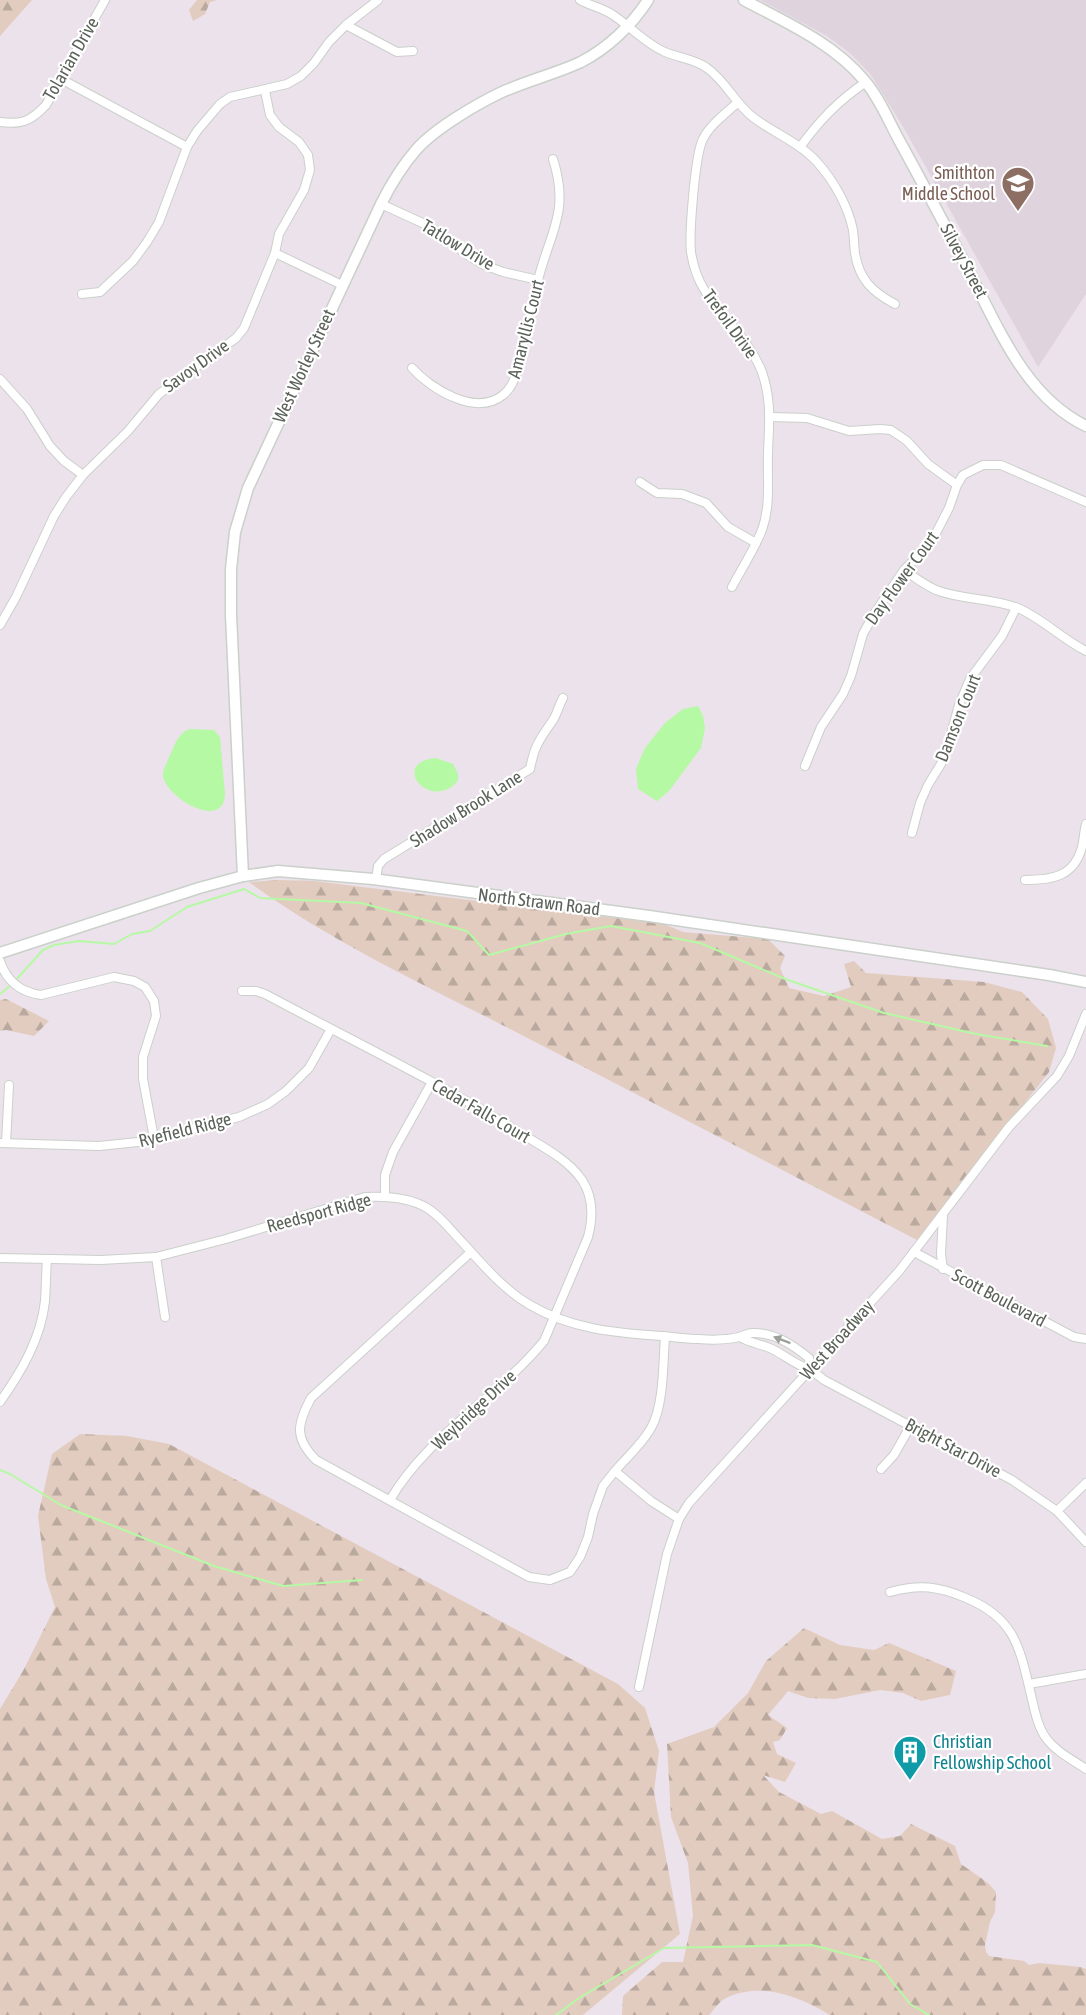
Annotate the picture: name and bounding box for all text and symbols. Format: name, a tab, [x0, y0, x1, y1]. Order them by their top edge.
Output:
street label: Tolarian Drive	[38, 13, 103, 104]
place label: Smithton Middle School	[902, 162, 995, 204]
school or university icon: Smithton Middle School	[1000, 165, 1036, 212]
street label: Tatlow Drive	[418, 215, 498, 274]
street label: Silvey Street	[936, 220, 993, 301]
street label: Amaryllis Court	[503, 277, 548, 380]
street label: Trefoil Drive	[698, 285, 762, 362]
street label: West Worley Street	[268, 306, 339, 426]
street label: Savoy Drive	[159, 335, 233, 397]
street label: Day Flower Court	[861, 527, 943, 629]
street label: Damson Court	[930, 671, 985, 765]
street label: Shadow Brook Lane	[406, 766, 526, 851]
street label: North Strawn Road	[477, 884, 601, 919]
street label: Cedar Falls Court	[428, 1074, 534, 1147]
street label: Ryefield Ridge	[136, 1108, 233, 1151]
street label: Reedsport Ridge	[264, 1189, 373, 1237]
street label: Scott Boulevard	[949, 1264, 1050, 1331]
street label: West Broadway	[795, 1295, 878, 1384]
one-way arrow	[772, 1335, 790, 1345]
street label: Weybridge Drive	[427, 1365, 520, 1454]
street label: Bright Star Drive	[902, 1413, 1005, 1482]
place label: Christian Fellowship School	[933, 1731, 1052, 1773]
building icon: Christian Fellowship School	[892, 1734, 928, 1781]

